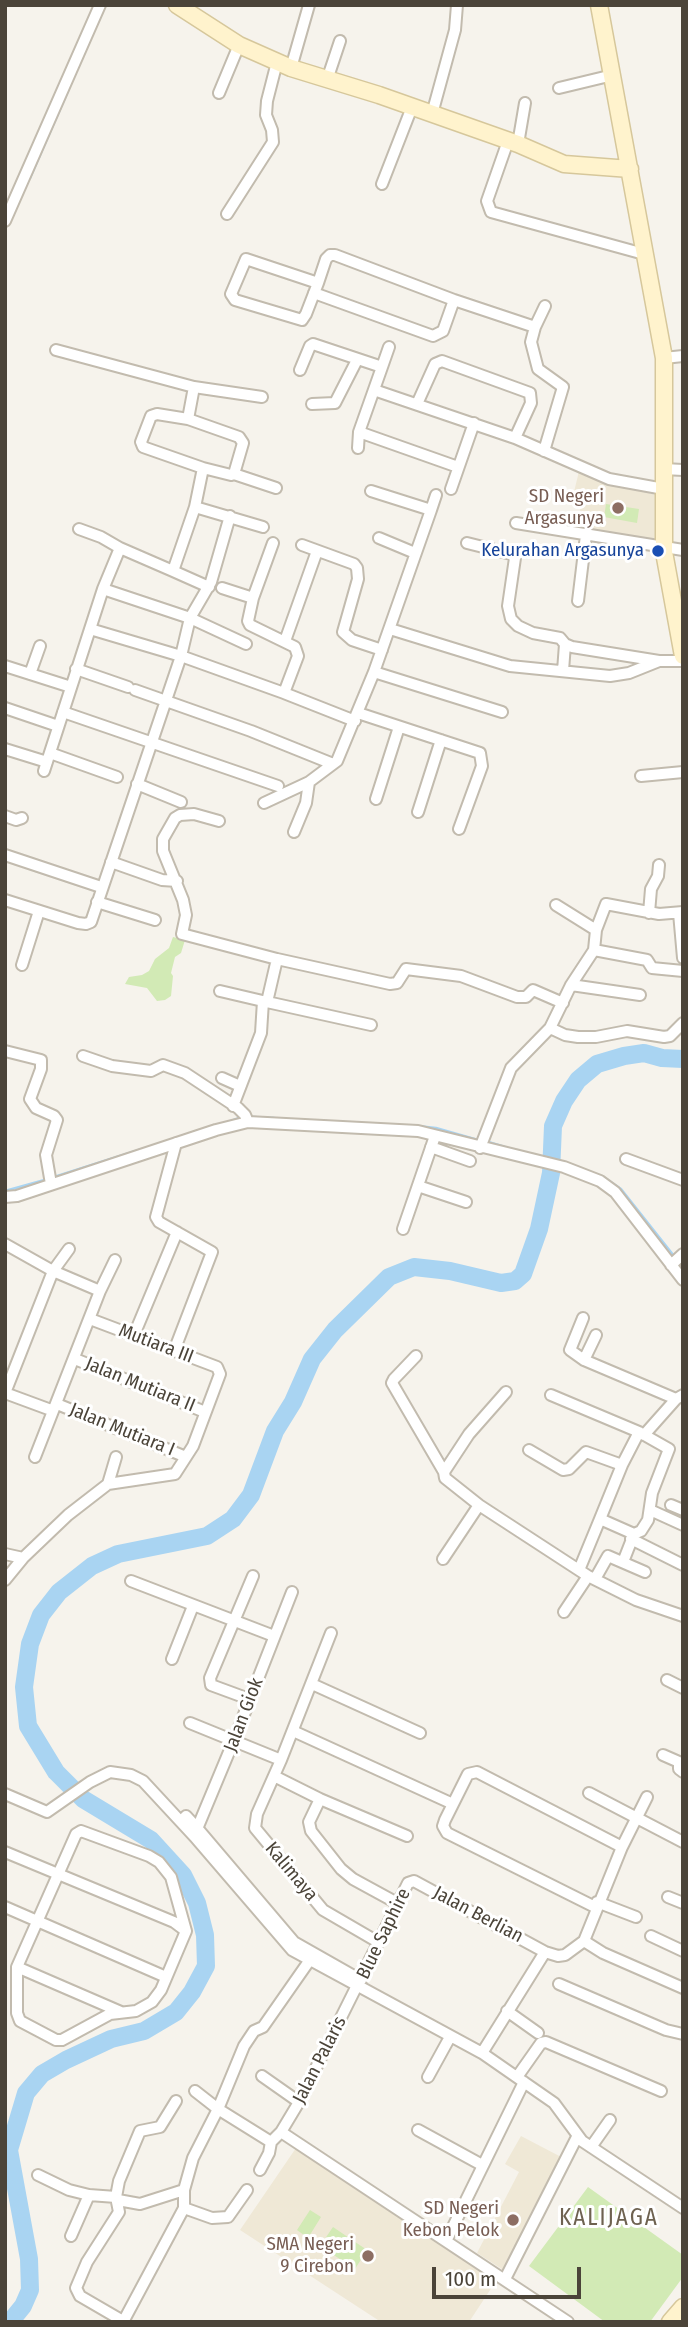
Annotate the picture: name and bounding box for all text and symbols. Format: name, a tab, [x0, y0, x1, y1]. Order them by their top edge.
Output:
place label: SD Negeri Argasunya	[524, 486, 604, 530]
marker: SD Negeri Argasunya	[610, 500, 626, 516]
place label: Kelurahan Argasunya	[481, 540, 644, 562]
marker: Kelurahan Argasunya	[650, 543, 666, 559]
street label: Mutiara III	[115, 1319, 197, 1369]
street label: Jalan Mutiara II	[82, 1353, 198, 1417]
street label: Jalan Mutiara I	[66, 1399, 178, 1461]
street label: Jalan Giok	[219, 1675, 269, 1755]
street label: Kalimaya	[260, 1838, 322, 1906]
street label: Jalan Berlian	[429, 1882, 527, 1948]
street label: Blue Saphire	[352, 1885, 416, 1983]
street label: Jalan Palaris	[288, 2013, 352, 2107]
place label: SD Negeri Kebon Pelok	[403, 2198, 499, 2242]
district label: KALIJAGA	[560, 2205, 658, 2233]
marker: SD Negeri Kebon Pelok	[505, 2212, 521, 2228]
place label: SMA Negeri 9 Cirebon	[266, 2234, 354, 2278]
marker: SMA Negeri 9 Cirebon	[360, 2248, 376, 2264]
scale bar	[436, 2254, 585, 2298]
text: 100 m	[445, 2266, 496, 2292]

